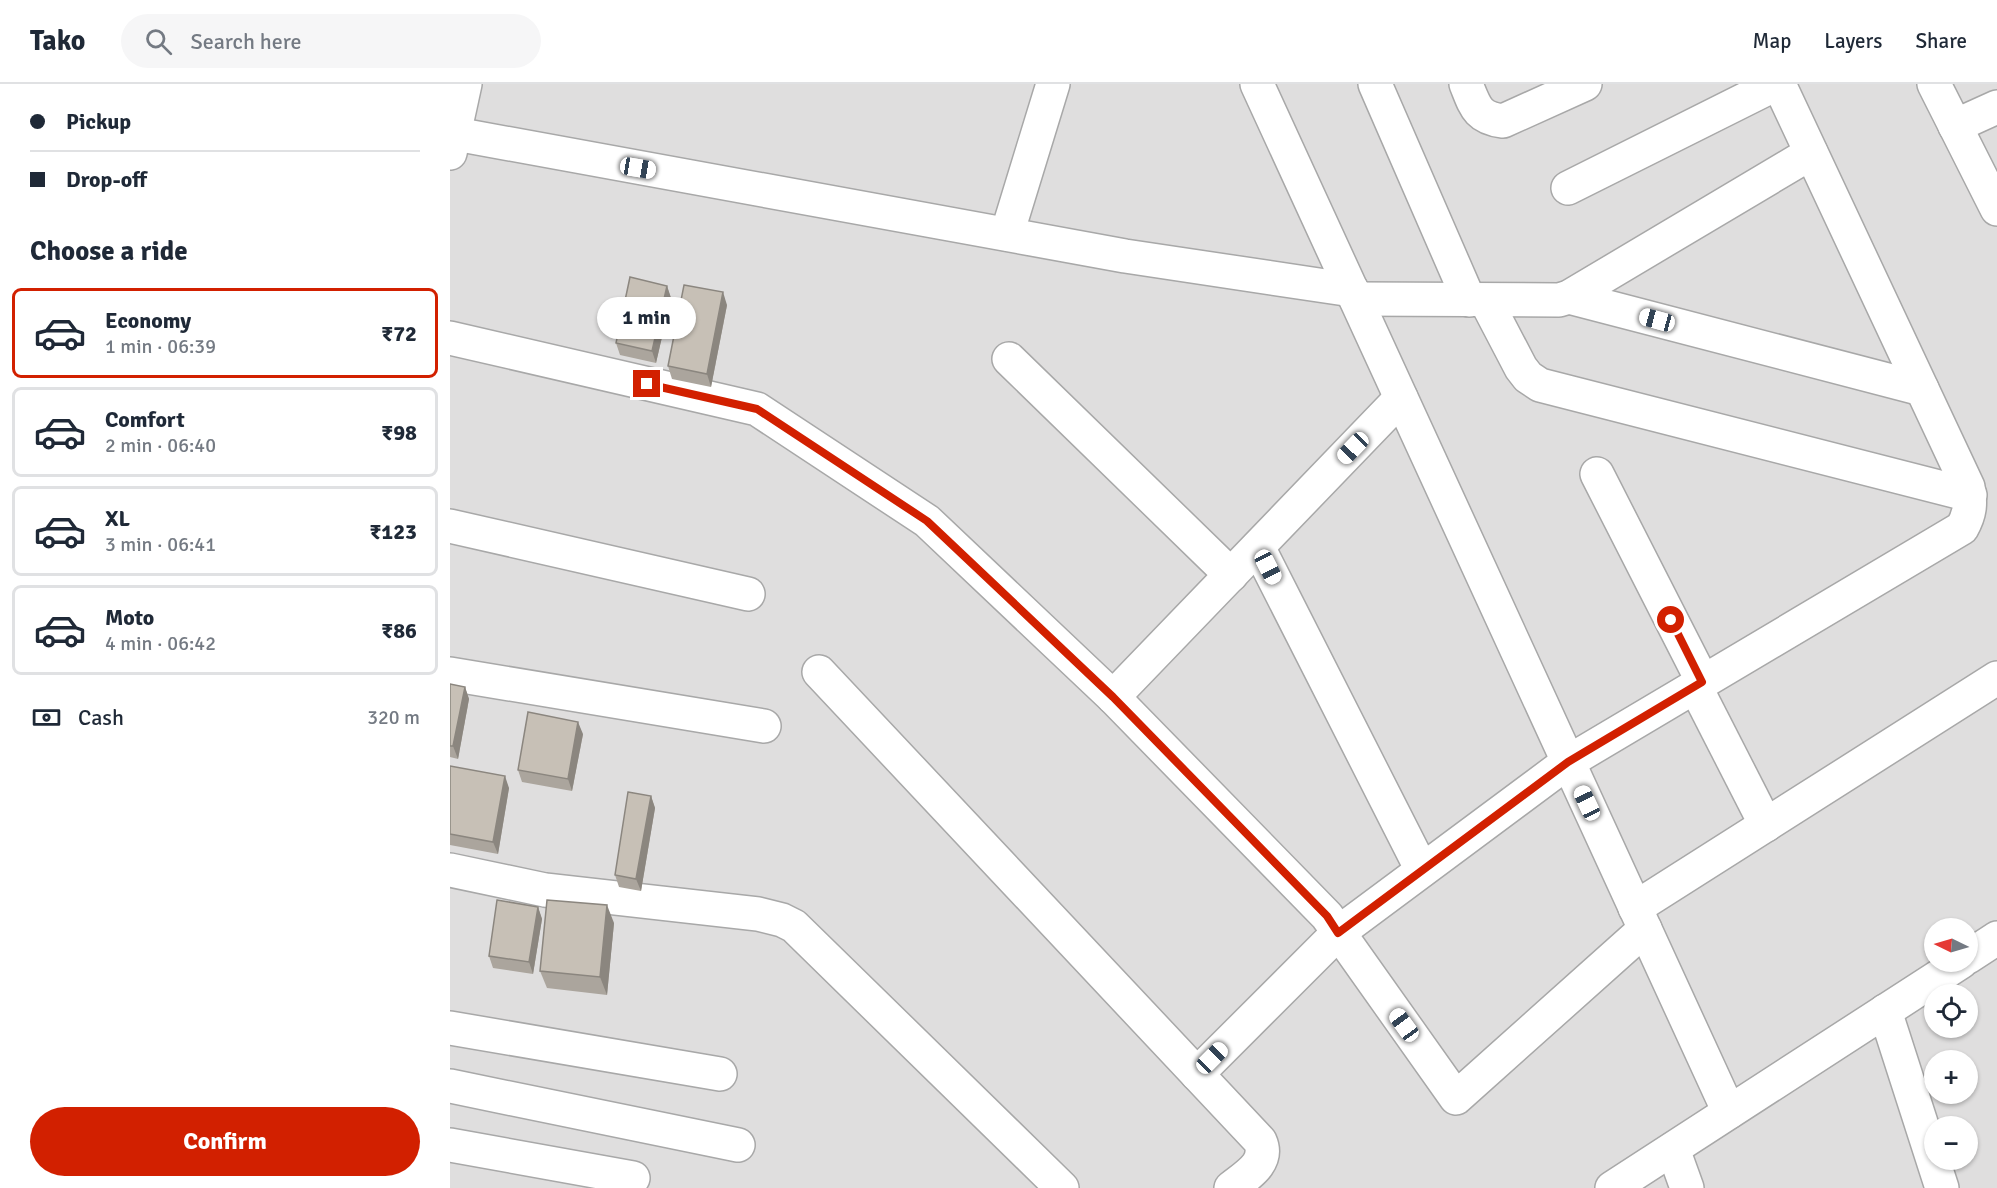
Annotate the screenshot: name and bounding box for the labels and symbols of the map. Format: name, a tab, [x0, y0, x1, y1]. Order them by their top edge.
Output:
car	[619, 156, 657, 180]
callout: 1 min	[598, 297, 696, 339]
car	[1637, 307, 1677, 333]
route end	[633, 370, 660, 397]
car	[1334, 429, 1372, 467]
car	[1252, 547, 1284, 587]
route start	[1657, 606, 1684, 633]
car	[1571, 783, 1603, 823]
north arrow	[1924, 918, 1978, 972]
car	[1386, 1005, 1422, 1045]
car	[1193, 1039, 1231, 1077]

